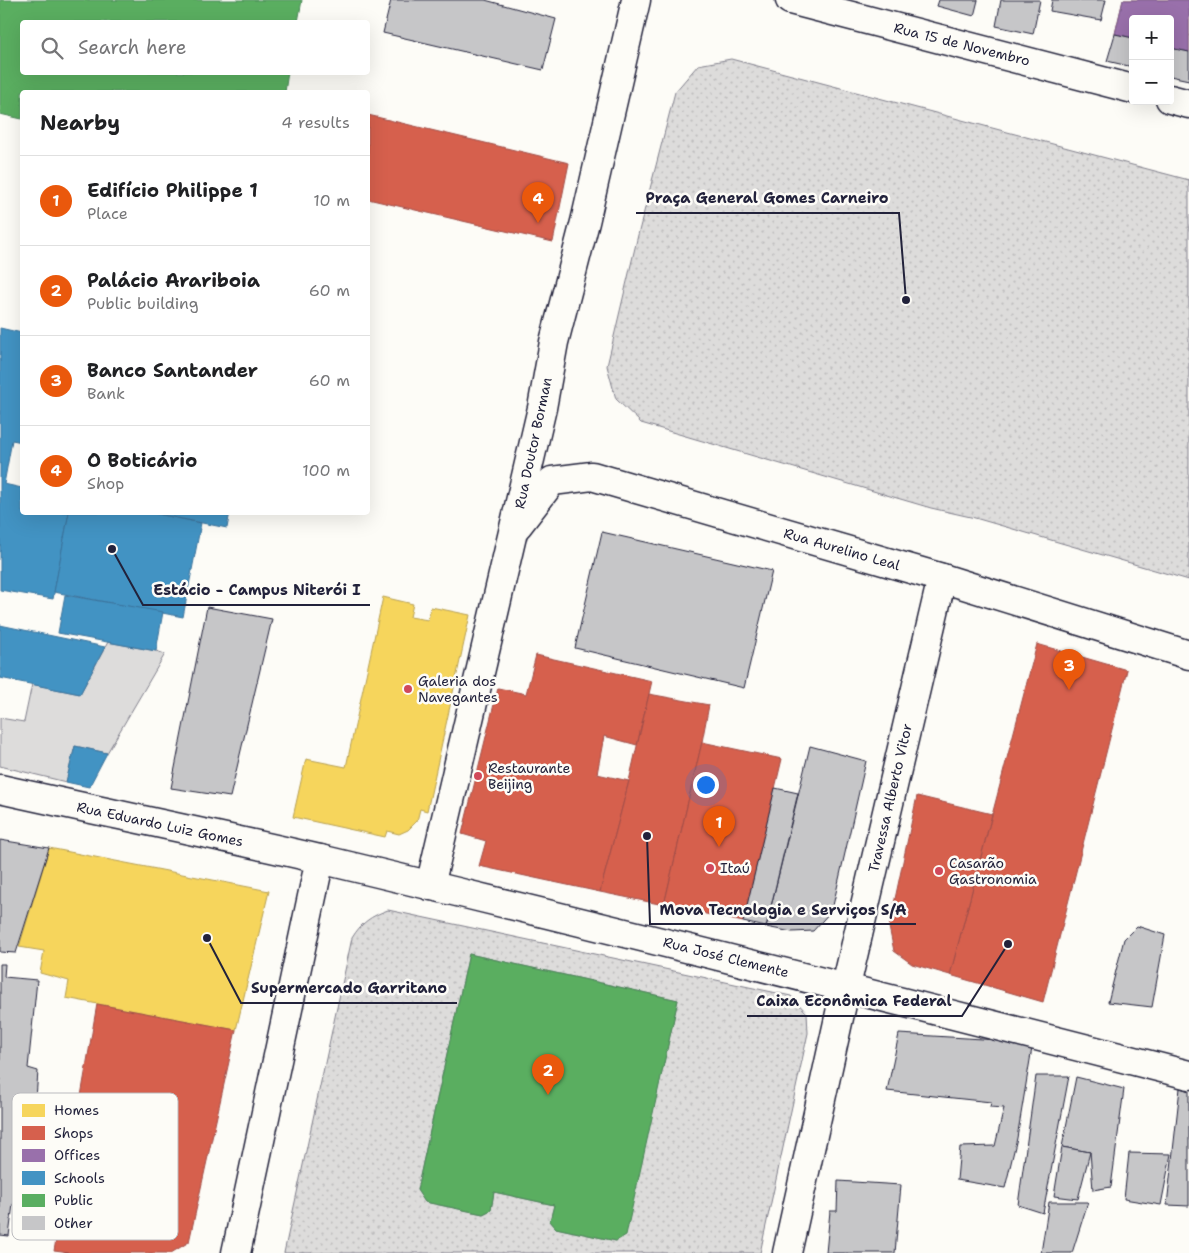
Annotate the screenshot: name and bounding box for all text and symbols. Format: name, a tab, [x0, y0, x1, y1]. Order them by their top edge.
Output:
map controls	[1129, 15, 1174, 105]
button: +	[1129, 15, 1174, 60]
street label: Rua 15 de Novembro	[892, 18, 1032, 70]
search box	[20, 20, 370, 75]
icon: search	[38, 34, 66, 62]
text: Search here	[78, 35, 187, 60]
button: −	[1129, 60, 1174, 105]
text: Nearby	[40, 109, 120, 137]
text: 4 results	[281, 112, 350, 133]
text: Edifício Philippe 1	[87, 178, 258, 203]
pin: 4	[522, 182, 554, 223]
callout: Praça General Gomes Carneiro	[636, 183, 899, 213]
text: Praça General Gomes Carneiro	[646, 188, 889, 208]
text: 1	[52, 190, 60, 211]
text: 10 m	[313, 190, 350, 211]
text: Place	[87, 203, 128, 224]
text: Palácio Arariboia	[87, 268, 260, 293]
text: 2	[50, 280, 62, 301]
text: 60 m	[309, 280, 350, 301]
text: Public building	[87, 293, 199, 314]
text: Banco Santander	[87, 358, 258, 383]
text: 3	[50, 370, 62, 391]
text: 60 m	[309, 370, 350, 391]
street label: Rua Doutor Borman	[510, 375, 556, 510]
text: Bank	[87, 383, 125, 404]
text: O Boticário	[87, 448, 197, 473]
text: 4	[50, 460, 62, 481]
text: 100 m	[302, 460, 350, 481]
text: Shop	[87, 473, 124, 494]
street label: Rua Aurelino Leal	[782, 524, 903, 574]
callout: Estácio - Campus Niterói I	[143, 575, 370, 605]
text: Estácio - Campus Niterói I	[153, 580, 361, 600]
pin: 3	[1053, 649, 1085, 690]
place label: Galeria dos Navegantes	[418, 672, 498, 706]
marker: Galeria dos Navegantes	[402, 683, 414, 695]
street label: Travessa Alberto Vitor	[864, 721, 916, 874]
place label: Restaurante Beijing	[488, 759, 571, 793]
marker: Restaurante Beijing	[472, 770, 484, 782]
your location	[693, 772, 719, 798]
street label: Rua Eduardo Luiz Gomes	[75, 798, 245, 850]
pin: 1	[703, 806, 735, 847]
place label: Casarão Gastronomia	[949, 854, 1037, 888]
place label: Itaú	[720, 859, 750, 877]
marker: Itaú	[704, 862, 716, 874]
marker: Casarão Gastronomia	[933, 865, 945, 877]
callout: Mova Tecnologia e Serviços S/A	[650, 894, 916, 924]
text: Mova Tecnologia e Serviços S/A	[660, 900, 907, 920]
street label: Rua José Clemente	[661, 933, 791, 981]
callout: Supermercado Garritano	[241, 973, 457, 1003]
text: Supermercado Garritano	[251, 978, 447, 998]
callout: Caixa Econômica Federal	[747, 986, 962, 1016]
text: Caixa Econômica Federal	[756, 991, 952, 1011]
pin: 2	[532, 1054, 564, 1095]
legend	[12, 1093, 178, 1240]
text: Homes	[54, 1101, 99, 1119]
text: Shops	[54, 1124, 93, 1142]
text: Offices	[54, 1146, 100, 1164]
text: Schools	[54, 1169, 105, 1187]
text: Public	[54, 1191, 93, 1209]
text: Other	[54, 1214, 93, 1232]

